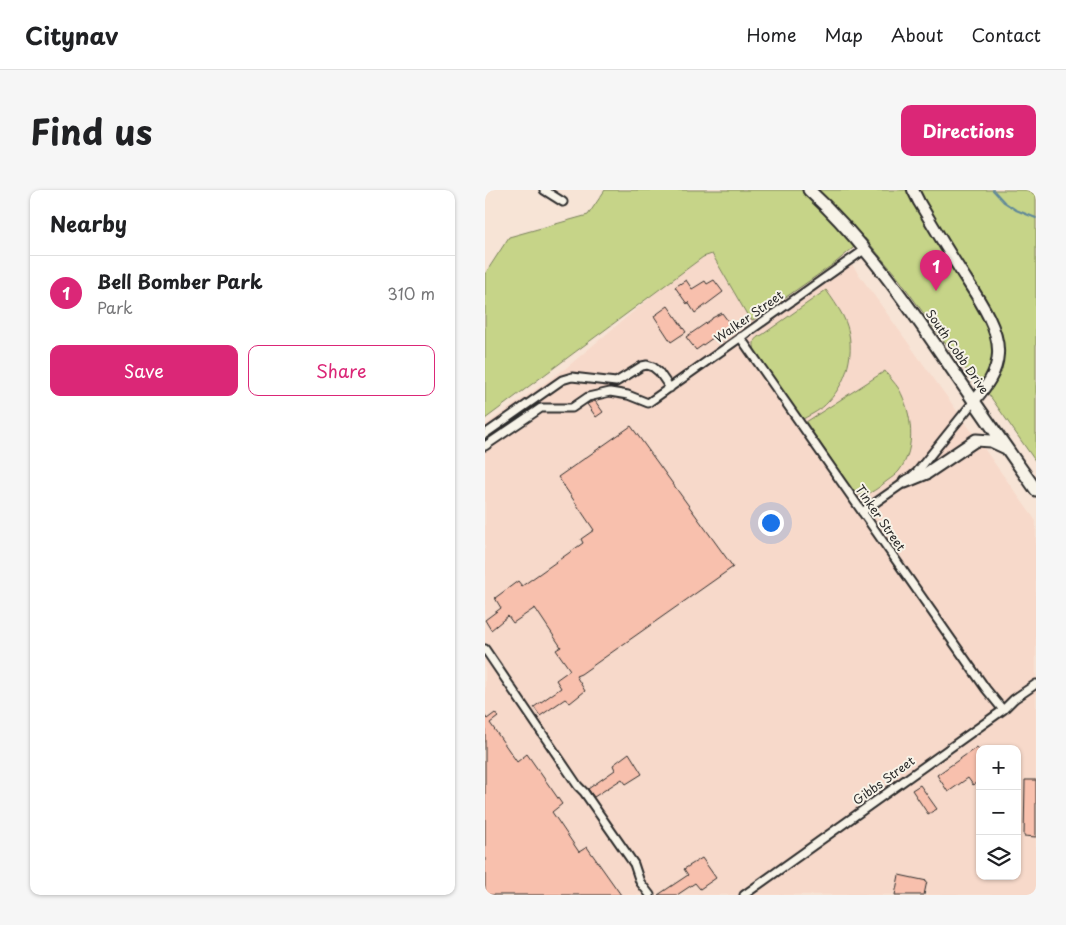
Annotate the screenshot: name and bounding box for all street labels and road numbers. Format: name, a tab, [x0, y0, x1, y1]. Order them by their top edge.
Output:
street label: Walker Street	[710, 286, 787, 347]
street label: South Cobb Drive	[922, 305, 994, 398]
street label: Tinker Street	[851, 481, 910, 554]
street label: Gibbs Street	[849, 752, 918, 809]

